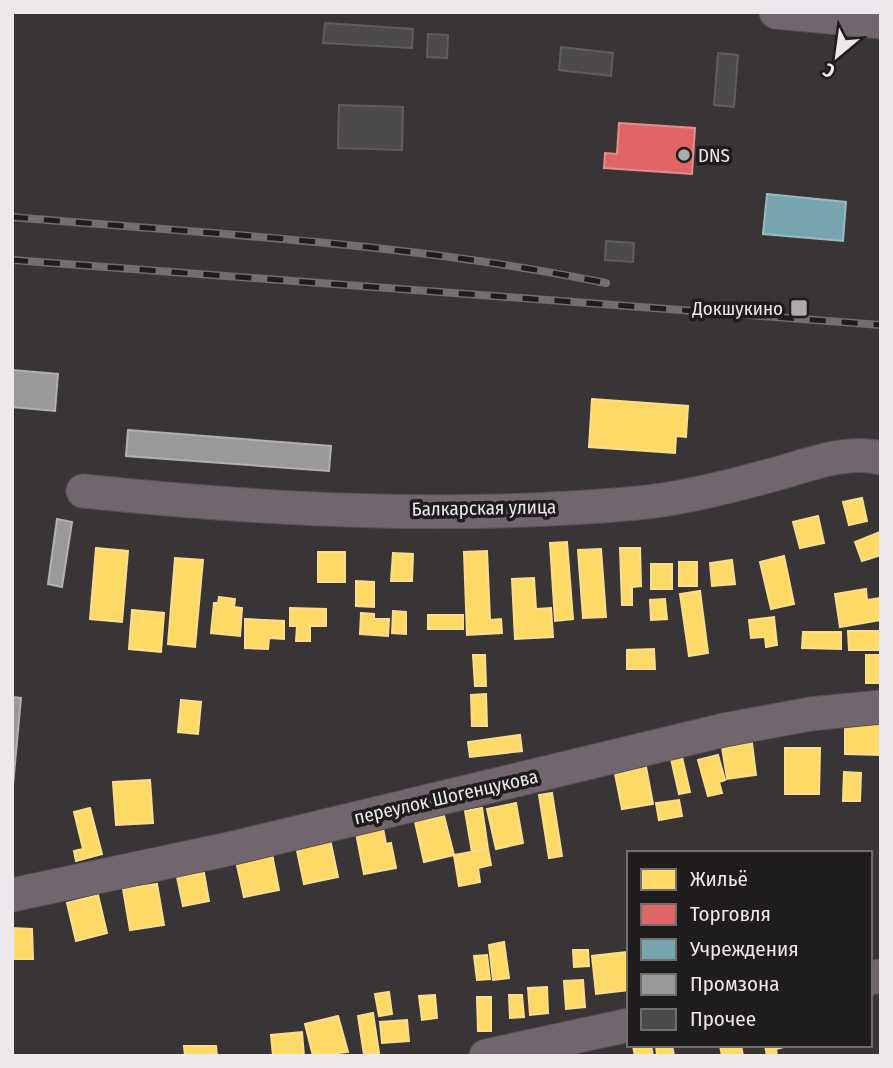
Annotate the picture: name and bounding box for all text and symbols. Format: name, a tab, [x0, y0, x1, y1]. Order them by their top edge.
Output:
north arrow	[802, 21, 872, 91]
text: С	[819, 58, 839, 83]
place label: DNS	[698, 144, 730, 167]
marker: DNS	[676, 147, 692, 163]
place label: Докшукино	[691, 297, 783, 320]
marker: Докшукино	[789, 298, 809, 318]
street label: Балкарская улица	[411, 495, 557, 521]
street label: переулок Шогенцукова	[352, 765, 540, 829]
legend	[627, 851, 872, 1047]
text: Жильё	[690, 866, 748, 892]
text: Торговля	[690, 901, 771, 927]
text: Учреждения	[689, 936, 799, 962]
text: Промзона	[690, 971, 779, 997]
text: Прочее	[690, 1006, 756, 1032]

